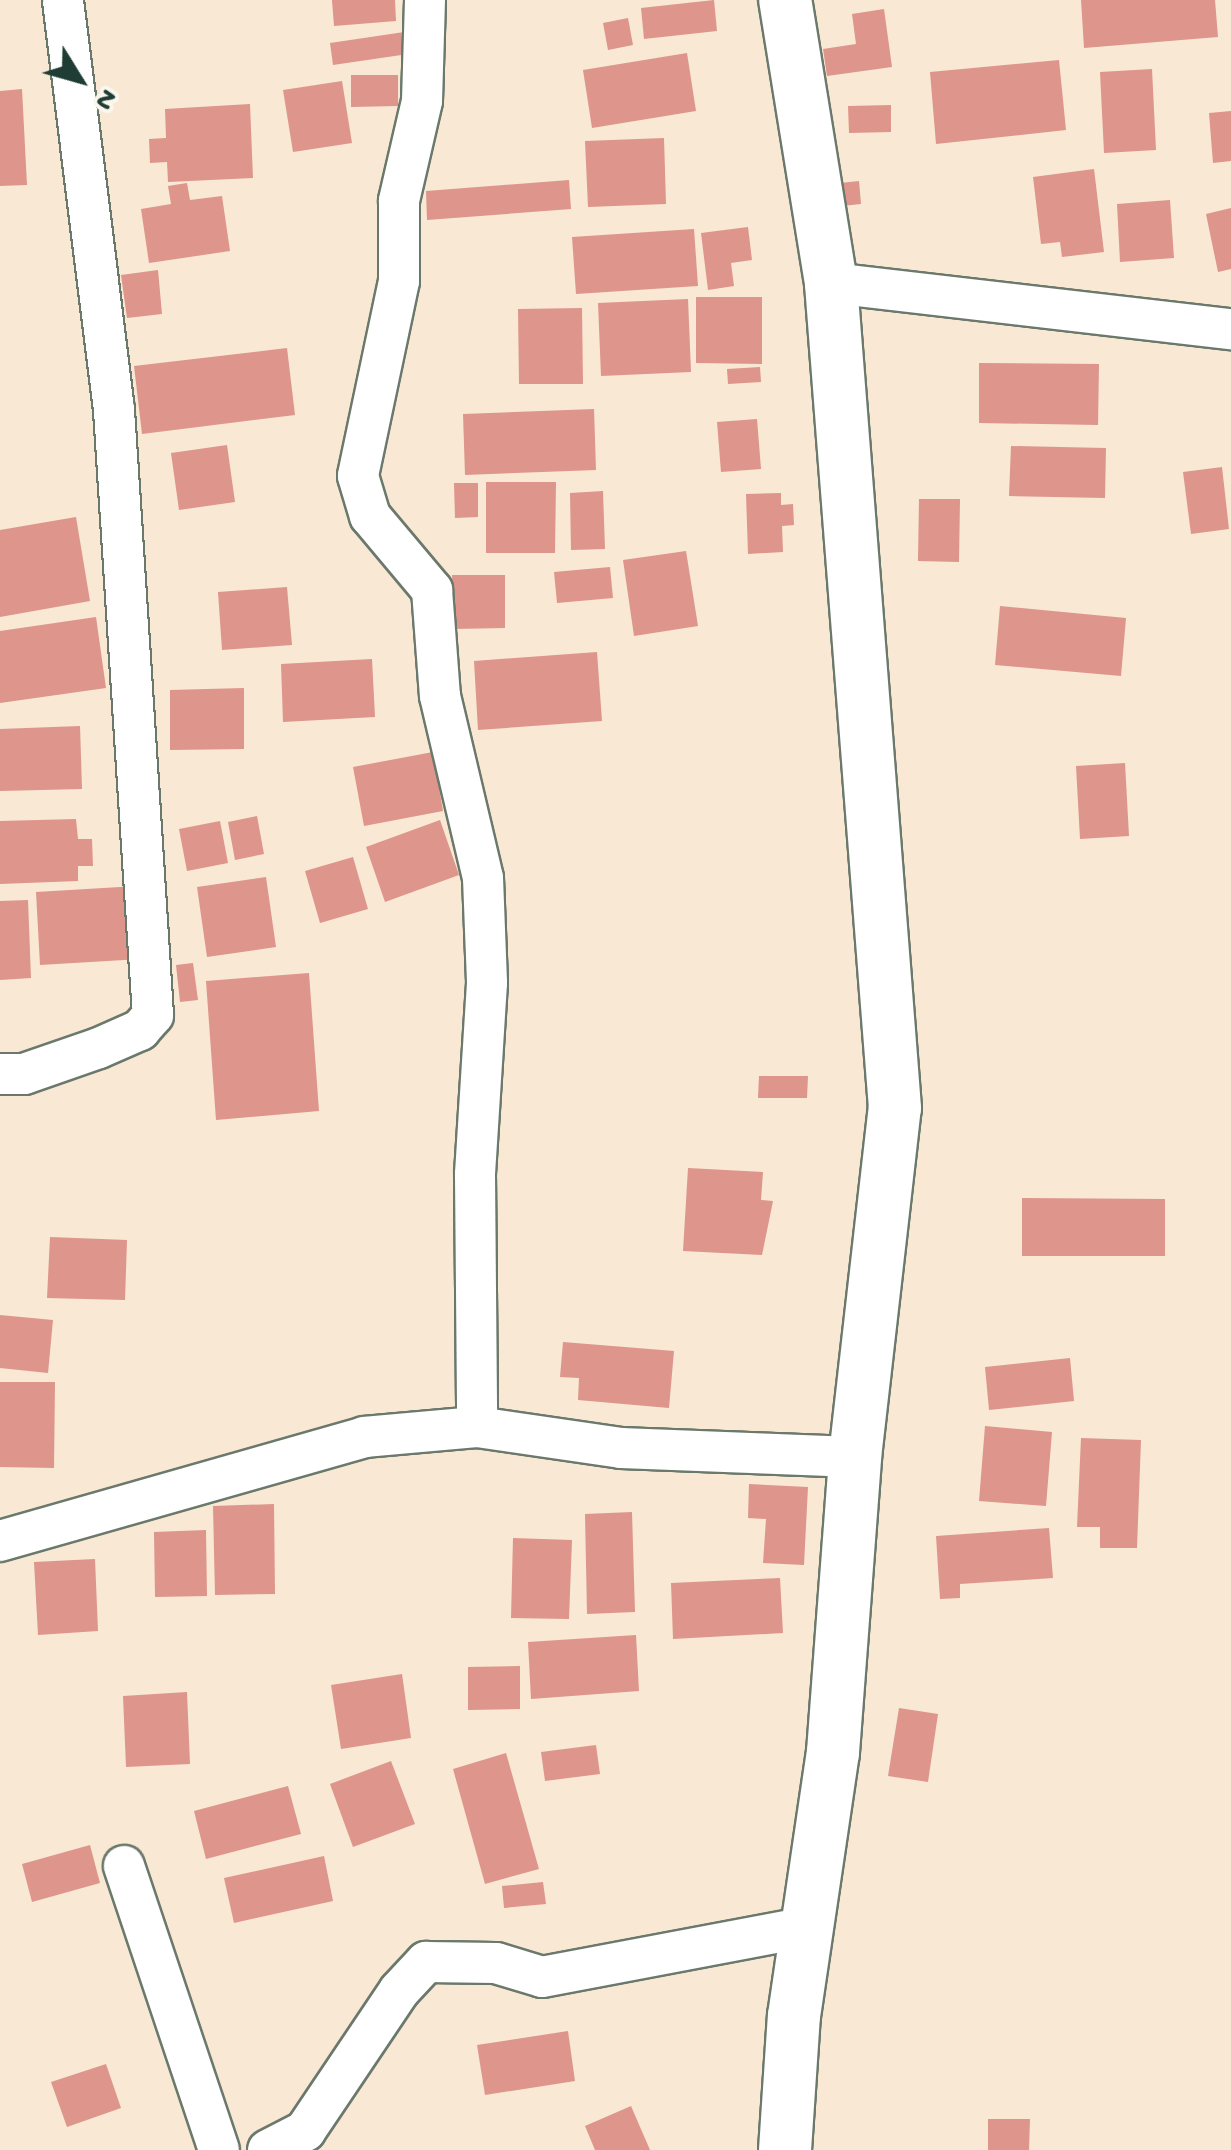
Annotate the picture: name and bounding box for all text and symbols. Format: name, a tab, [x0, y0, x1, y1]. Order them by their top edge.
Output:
north arrow	[30, 30, 130, 130]
text: N	[86, 81, 123, 116]

